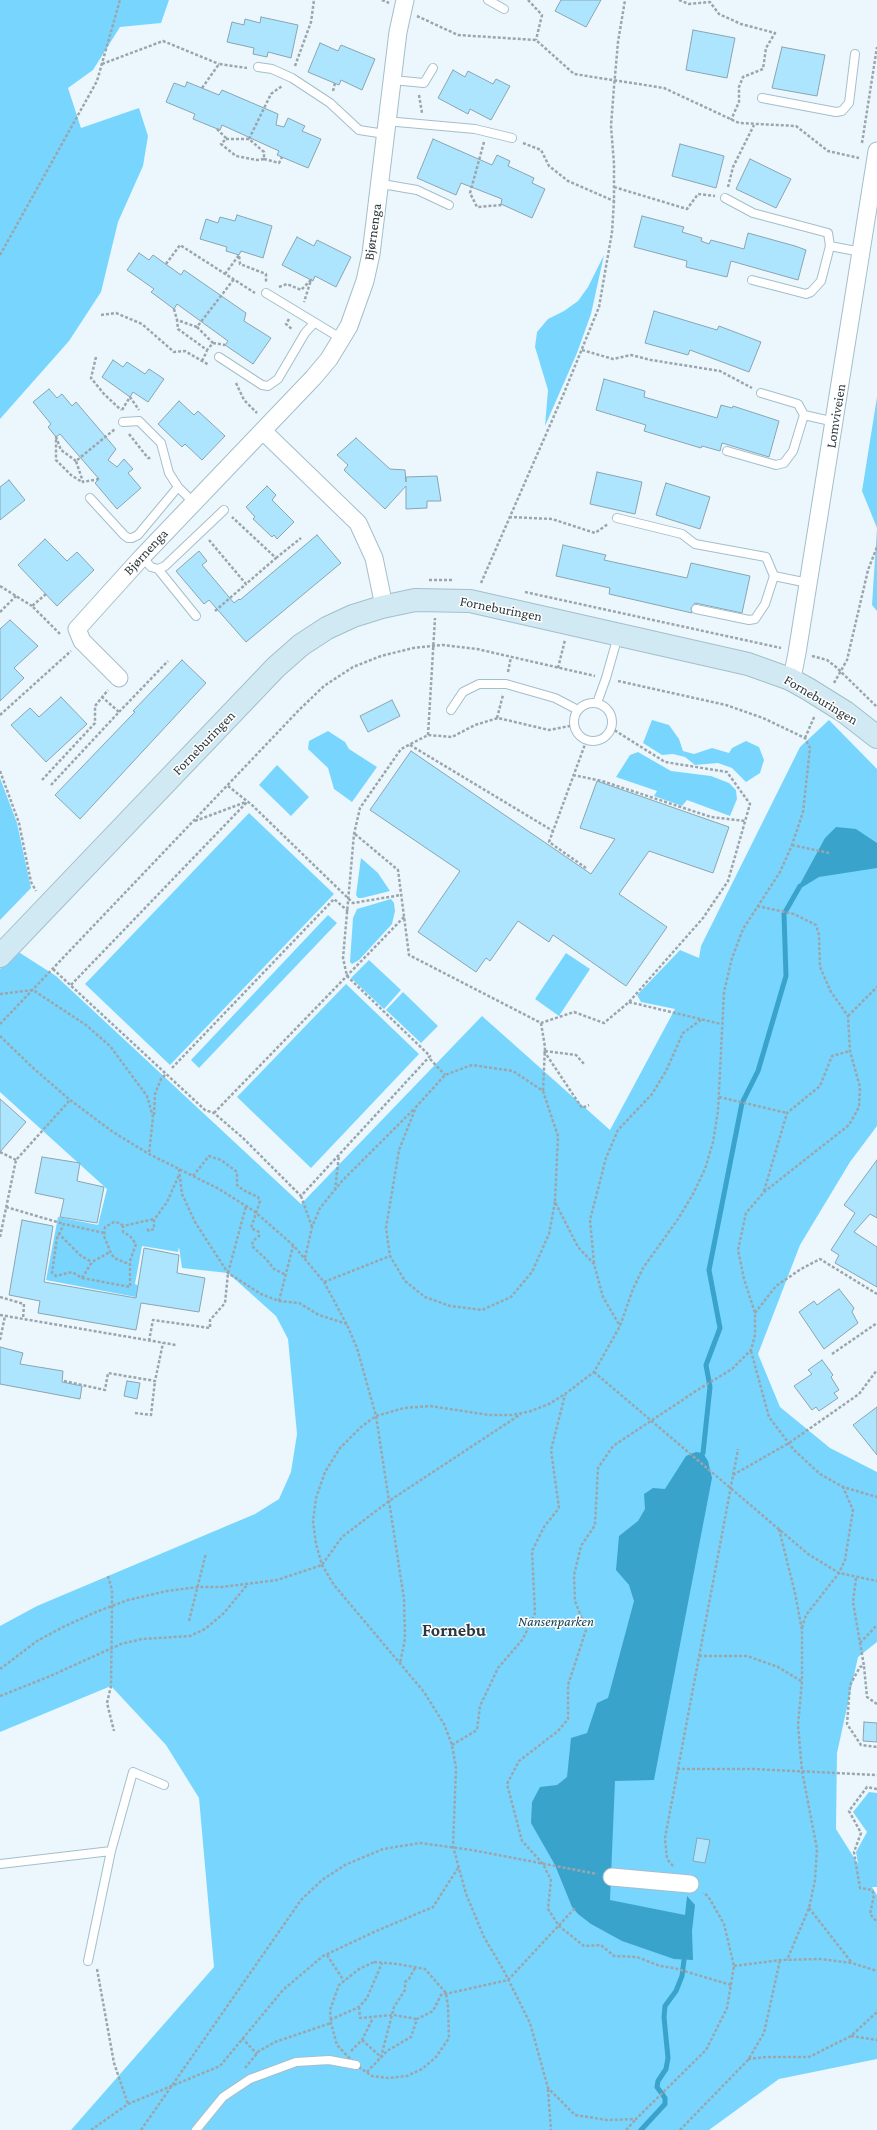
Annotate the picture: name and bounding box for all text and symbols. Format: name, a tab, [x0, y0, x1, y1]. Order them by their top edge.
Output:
street label: Bjørnenga	[361, 202, 385, 262]
street label: Lomviveien	[823, 383, 849, 449]
street label: Bjørnenga	[120, 525, 172, 579]
street label: Forneburingen	[459, 593, 543, 625]
street label: Forneburingen	[781, 671, 861, 729]
street label: Forneburingen	[169, 707, 239, 779]
park label: Nansenparken	[518, 1614, 594, 1630]
district label: Fornebu	[422, 1619, 486, 1641]

